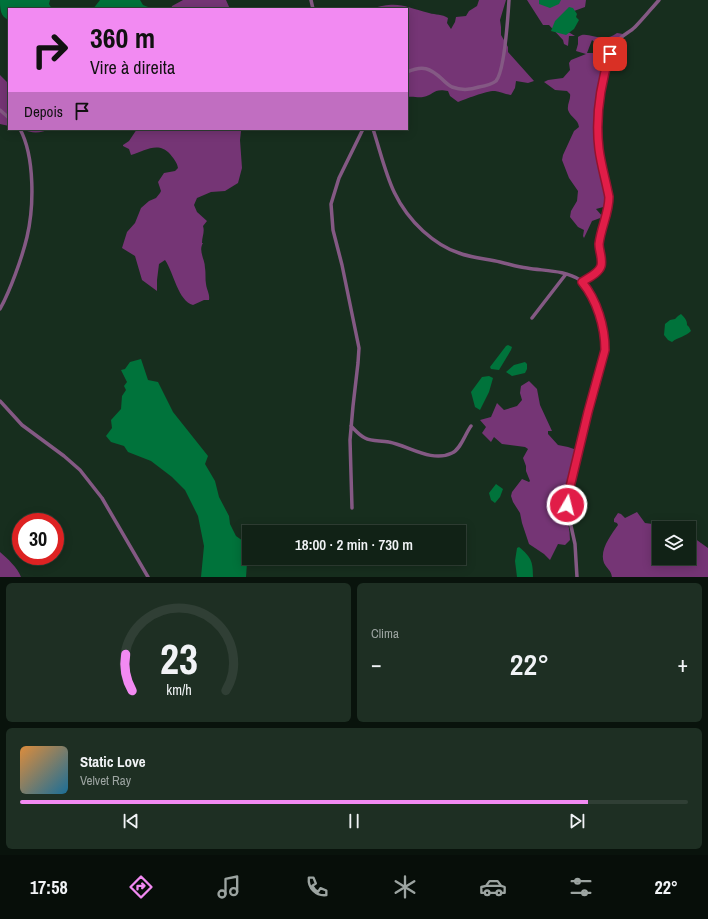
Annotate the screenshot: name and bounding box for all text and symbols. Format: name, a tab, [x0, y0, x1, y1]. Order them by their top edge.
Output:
text: 360 m	[90, 19, 155, 57]
icon: right	[24, 24, 76, 76]
pin	[593, 37, 627, 71]
icon: arrive	[599, 43, 621, 65]
text: Vire à direita	[90, 55, 175, 80]
icon: arrive	[71, 100, 93, 122]
text: Depois	[24, 101, 63, 122]
position arrow	[546, 484, 588, 526]
speed limit sign: 30	[12, 513, 64, 565]
map controls	[652, 521, 696, 565]
button: layers	[652, 521, 696, 565]
text: 18:00 · 2 min · 730 m	[295, 534, 413, 555]
text: Clima	[371, 625, 399, 642]
text: 23	[160, 630, 197, 686]
text: 22°	[510, 644, 549, 684]
text: −	[371, 649, 382, 679]
text: +	[677, 649, 688, 679]
text: km/h	[166, 679, 191, 698]
text: Static Love	[80, 751, 146, 772]
text: Velvet Ray	[80, 772, 131, 789]
icon: previous	[120, 810, 142, 832]
icon: pause	[343, 810, 365, 832]
icon: next	[566, 810, 588, 832]
icon: directions	[127, 873, 155, 901]
icon: music	[215, 873, 243, 901]
icon: phone	[303, 873, 331, 901]
icon: climate	[391, 873, 419, 901]
icon: car	[479, 873, 507, 901]
icon: filters	[567, 873, 595, 901]
text: 17:58	[30, 875, 68, 900]
text: 22°	[654, 875, 678, 900]

